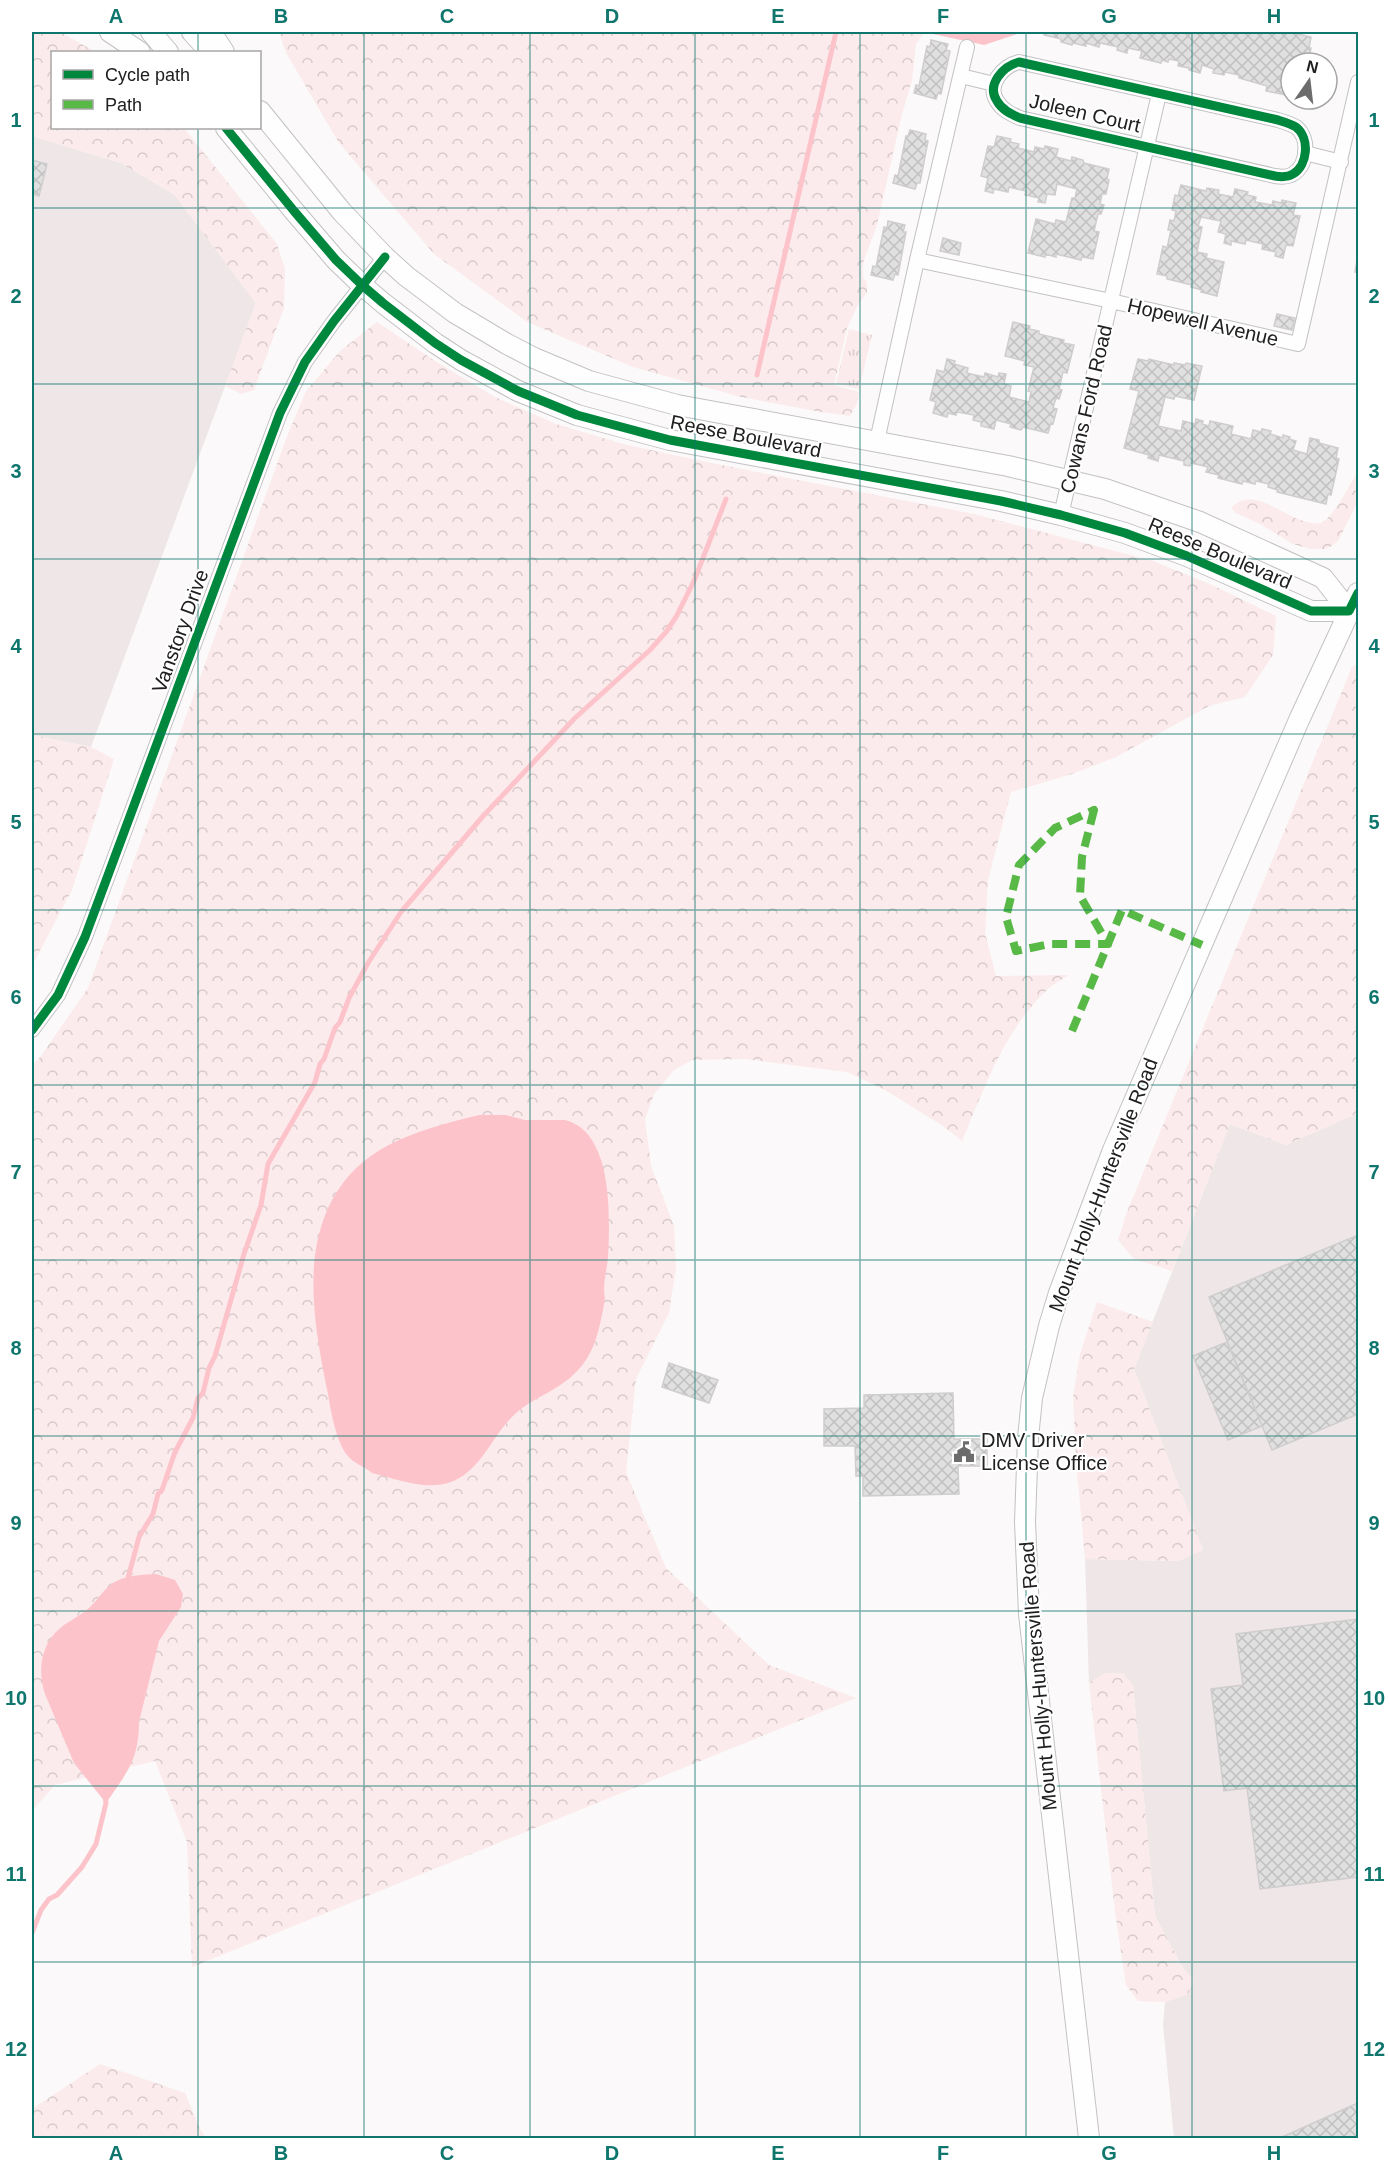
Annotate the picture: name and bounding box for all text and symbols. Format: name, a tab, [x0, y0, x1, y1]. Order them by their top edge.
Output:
text: A	[109, 5, 123, 27]
text: B	[274, 5, 288, 27]
text: C	[440, 5, 454, 27]
text: D	[605, 5, 619, 27]
text: E	[771, 5, 785, 27]
text: F	[937, 5, 949, 27]
text: G	[1101, 5, 1117, 27]
text: H	[1267, 5, 1281, 27]
legend	[51, 51, 261, 129]
north arrow	[1279, 51, 1339, 111]
text: N	[1305, 57, 1320, 77]
text: Cycle path	[105, 65, 190, 85]
street label: Joleen Court	[1027, 90, 1143, 137]
text: Path	[105, 95, 142, 115]
text: 1	[10, 109, 22, 131]
text: 1	[1368, 109, 1380, 131]
text: 2	[10, 285, 22, 307]
text: 2	[1368, 285, 1380, 307]
street label: Hopewell Avenue	[1125, 294, 1281, 350]
street label: Cowans Ford Road	[1056, 323, 1116, 495]
street label: Reese Boulevard	[669, 411, 823, 461]
text: 3	[10, 460, 22, 482]
text: 3	[1368, 460, 1380, 482]
street label: Reese Boulevard	[1145, 513, 1295, 593]
street label: Vanstory Drive	[147, 566, 213, 696]
text: 4	[10, 635, 22, 657]
text: 4	[1368, 635, 1380, 657]
text: 5	[10, 811, 22, 833]
text: 5	[1368, 811, 1380, 833]
text: 6	[10, 986, 22, 1008]
text: 6	[1368, 986, 1380, 1008]
street label: Mount Holly-Huntersville Road	[1044, 1055, 1162, 1315]
text: 7	[10, 1161, 22, 1183]
text: 7	[1368, 1161, 1380, 1183]
text: 8	[10, 1337, 22, 1359]
text: 8	[1368, 1337, 1380, 1359]
place label: DMV Driver License Office	[981, 1429, 1107, 1474]
public building icon: DMV Driver License Office	[952, 1440, 976, 1464]
text: 9	[10, 1512, 22, 1534]
text: 9	[1368, 1512, 1380, 1534]
street label: Mount Holly-Huntersville Road	[1015, 1541, 1061, 1811]
text: 10	[5, 1687, 27, 1709]
text: 10	[1363, 1687, 1385, 1709]
text: 11	[5, 1863, 27, 1885]
text: 11	[1363, 1863, 1385, 1885]
text: 12	[5, 2038, 27, 2060]
text: 12	[1363, 2038, 1385, 2060]
text: A	[109, 2142, 123, 2164]
text: B	[274, 2142, 288, 2164]
text: C	[440, 2142, 454, 2164]
text: D	[605, 2142, 619, 2164]
text: E	[771, 2142, 785, 2164]
text: F	[937, 2142, 949, 2164]
text: G	[1101, 2142, 1117, 2164]
text: H	[1267, 2142, 1281, 2164]

